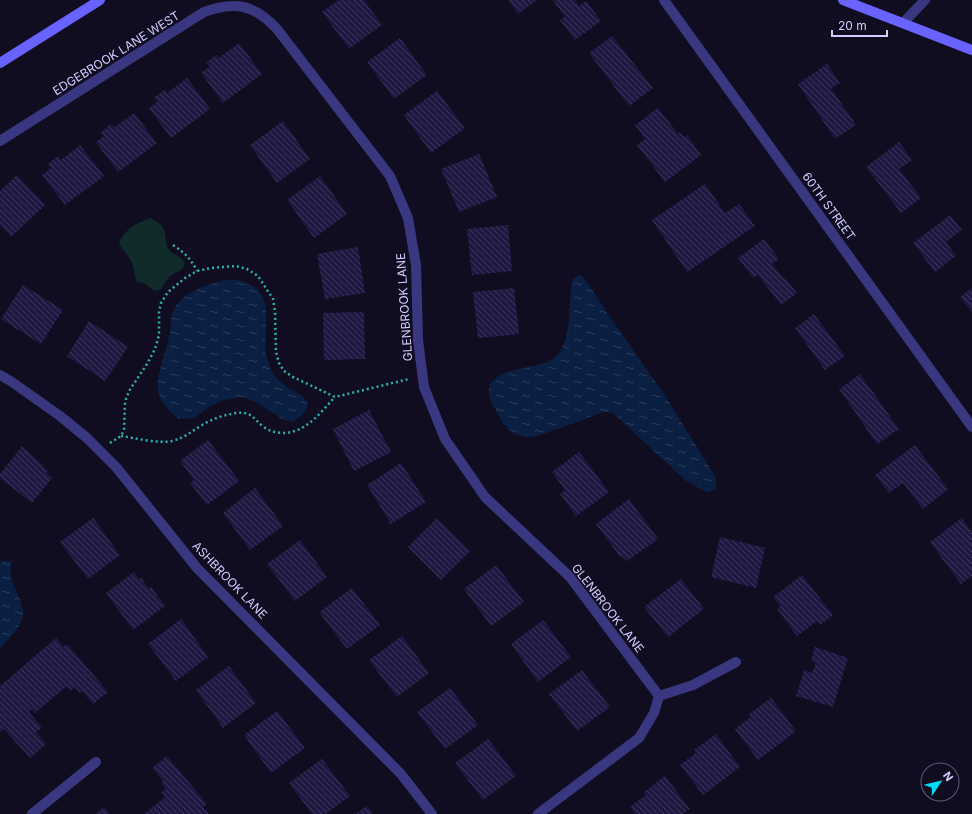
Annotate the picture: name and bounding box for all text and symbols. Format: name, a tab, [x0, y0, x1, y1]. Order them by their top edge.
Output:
street label: EDGEBROOK LANE WEST	[50, 8, 182, 98]
scale bar	[832, 12, 887, 38]
text: 20 m	[838, 18, 867, 33]
street label: 60TH STREET	[799, 169, 859, 243]
street label: GLENBROOK LANE	[393, 252, 415, 362]
street label: ASHBROOK LANE	[189, 538, 271, 622]
street label: GLENBROOK LANE	[569, 561, 647, 655]
north arrow	[920, 762, 960, 802]
text: N	[940, 769, 956, 784]

